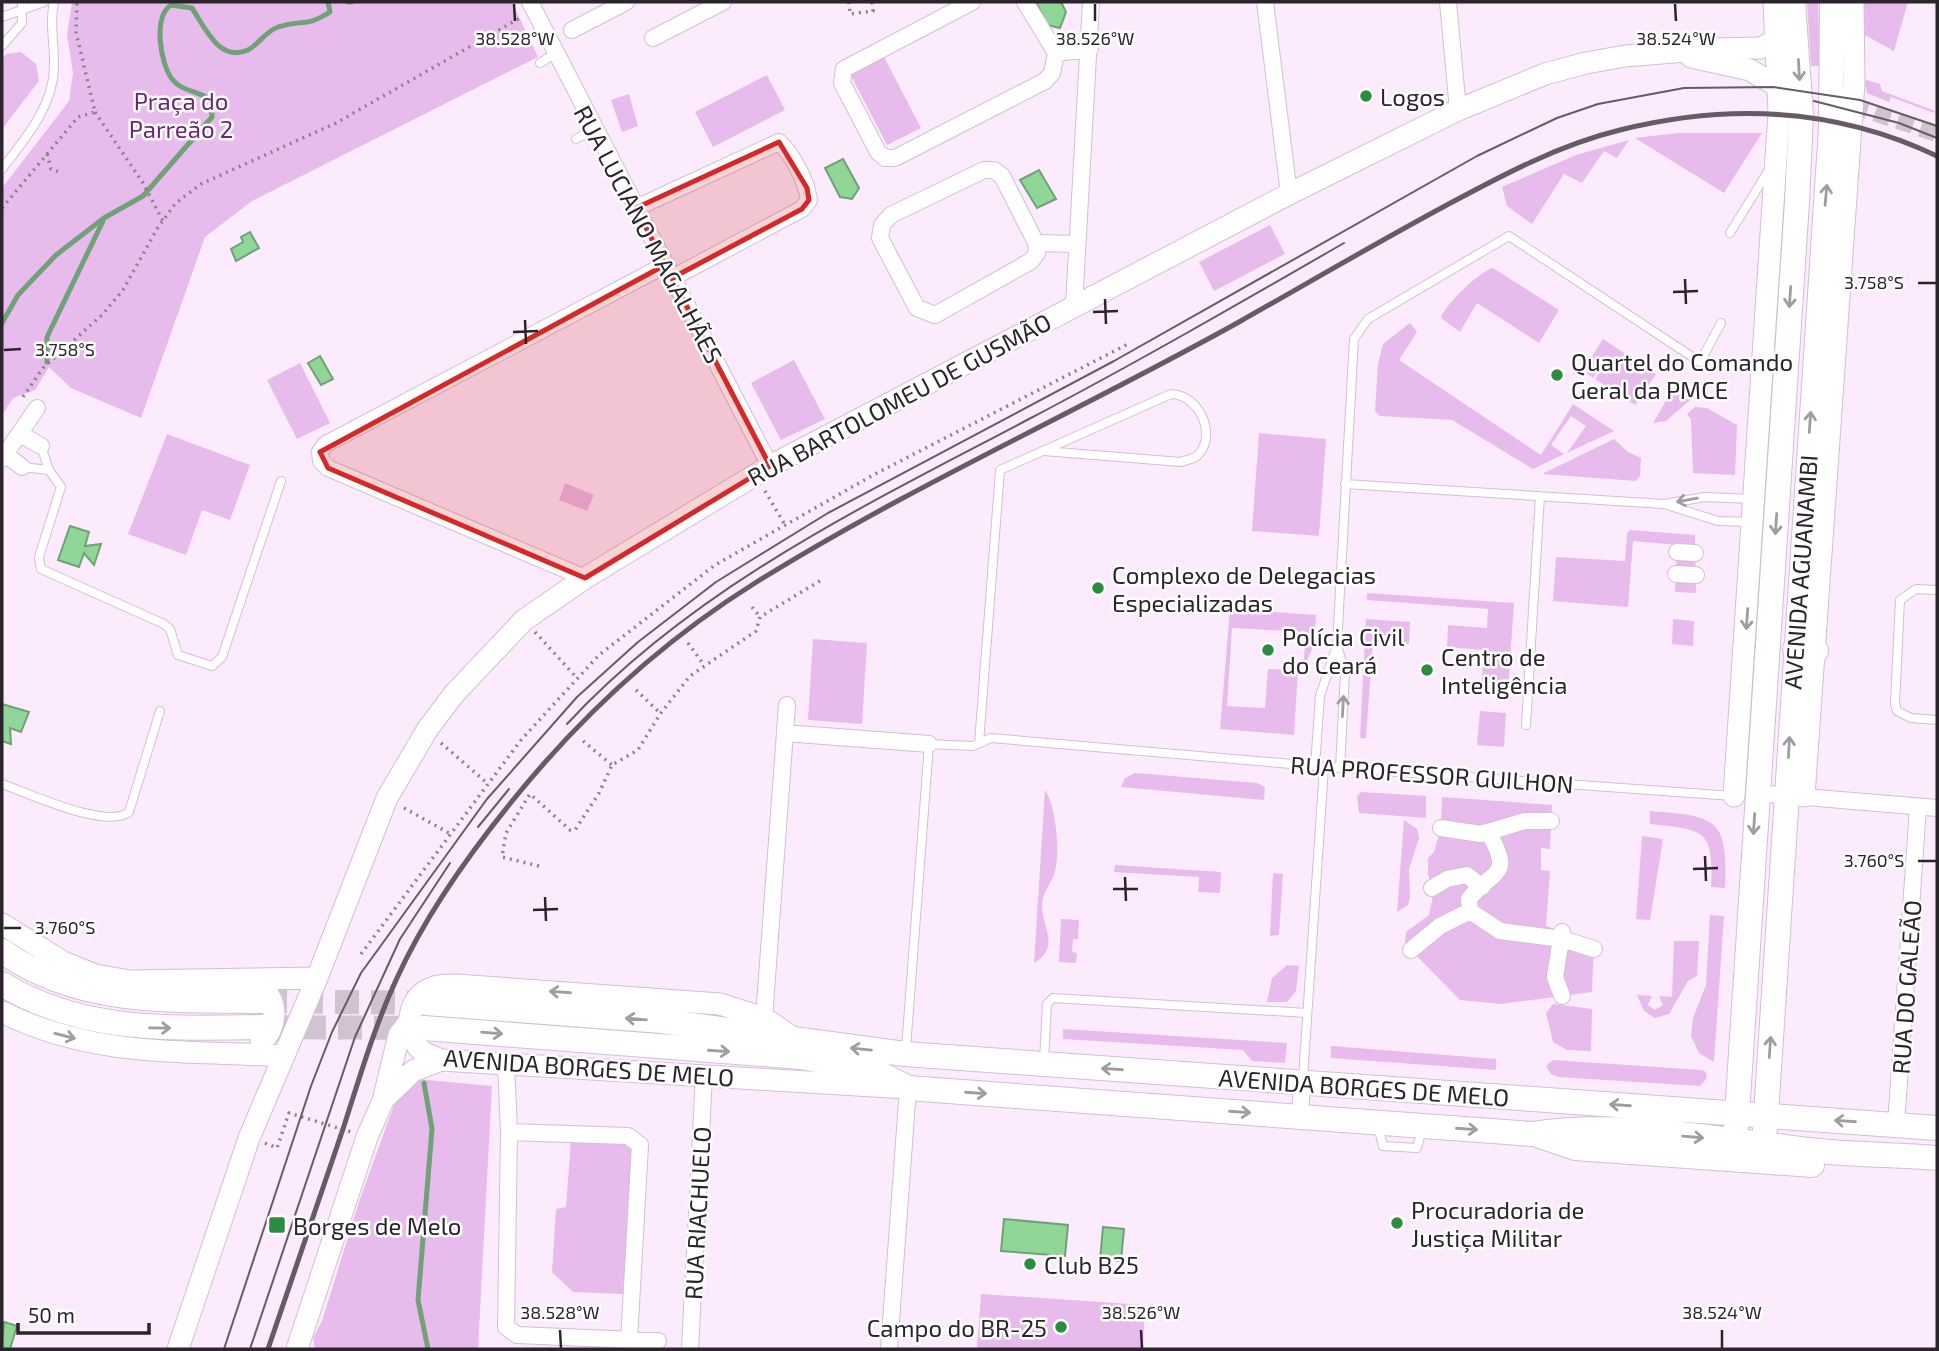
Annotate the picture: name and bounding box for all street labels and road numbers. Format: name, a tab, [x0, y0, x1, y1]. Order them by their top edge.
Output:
street label: RUA LUCIANO MAGALHÃES	[569, 100, 729, 368]
street label: RUA BARTOLOMEU DE GUSMÃO	[742, 307, 1056, 491]
street label: AVENIDA AGUANAMBI	[1777, 454, 1823, 690]
street label: RUA PROFESSOR GUILHON	[1290, 750, 1574, 798]
street label: RUA DO GALEÃO	[1885, 899, 1927, 1075]
street label: AVENIDA BORGES DE MELO	[443, 1042, 735, 1092]
street label: AVENIDA BORGES DE MELO	[1218, 1062, 1510, 1112]
street label: RUA RIACHUELO	[678, 1126, 716, 1300]

